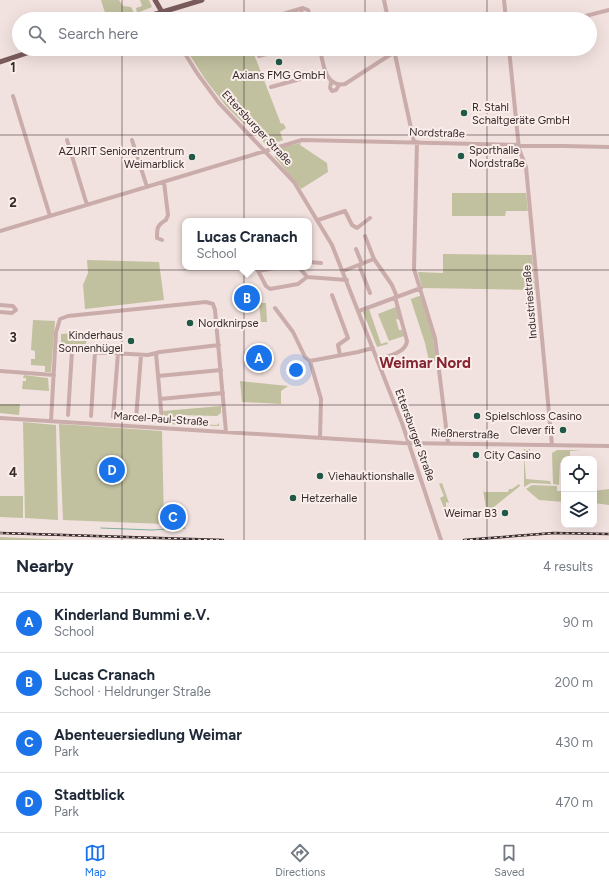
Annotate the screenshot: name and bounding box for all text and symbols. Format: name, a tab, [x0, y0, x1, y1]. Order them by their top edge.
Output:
search box	[12, 12, 597, 56]
icon: search	[26, 23, 48, 45]
text: Search here	[58, 25, 138, 43]
marker: Axians FMG GmbH	[274, 57, 284, 67]
text: 1	[10, 60, 16, 75]
place label: Axians FMG GmbH	[232, 69, 326, 82]
street label: Ettersburger Straße	[219, 88, 295, 168]
place label: R. Stahl Schaltgeräte GmbH	[472, 101, 570, 127]
marker: R. Stahl Schaltgeräte GmbH	[459, 108, 469, 118]
street label: Nordstraße	[409, 126, 465, 140]
place label: Sporthalle Nordstraße	[469, 144, 525, 170]
place label: AZURIT Seniorenzentrum Weimarblick	[58, 145, 185, 171]
marker: Sporthalle Nordstraße	[456, 151, 466, 161]
marker: AZURIT Seniorenzentrum Weimarblick	[187, 152, 197, 162]
text: 2	[9, 195, 17, 210]
popup	[182, 218, 312, 270]
text: Lucas Cranach	[196, 228, 298, 246]
text: School	[196, 246, 237, 261]
street label: Industriestraße	[520, 265, 540, 339]
pin: B	[234, 283, 260, 313]
place label: Nordknirpse	[198, 317, 258, 330]
marker: Nordknirpse	[185, 318, 195, 328]
place label: Kinderhaus Sonnenhügel	[58, 329, 123, 355]
text: 3	[9, 330, 17, 345]
marker: Kinderhaus Sonnenhügel	[126, 336, 136, 346]
pin: A	[246, 343, 272, 373]
district label: Weimar Nord	[379, 354, 471, 372]
your location	[286, 360, 306, 380]
street label: Ettersburger Straße	[392, 387, 438, 483]
street label: Marcel-Paul-Straße	[113, 409, 209, 429]
place label: Spielschloss Casino	[485, 410, 582, 423]
marker: Spielschloss Casino	[472, 411, 482, 421]
place label: Clever fit	[510, 424, 555, 437]
marker: Clever fit	[558, 425, 568, 435]
street label: Rießnerstraße	[431, 426, 499, 442]
place label: City Casino	[484, 449, 541, 462]
marker: City Casino	[471, 450, 481, 460]
pin: D	[99, 455, 125, 485]
map controls	[561, 456, 597, 528]
button: locate	[561, 456, 597, 492]
text: 4	[9, 465, 17, 480]
place label: Viehauktionshalle	[328, 470, 414, 483]
marker: Viehauktionshalle	[315, 471, 325, 481]
place label: Hetzerhalle	[301, 492, 357, 505]
button: layers	[561, 492, 597, 528]
marker: Hetzerhalle	[288, 493, 298, 503]
pin: C	[160, 502, 186, 532]
place label: Weimar B3	[444, 507, 497, 520]
marker: Weimar B3	[500, 508, 510, 518]
text: Nearby	[16, 556, 74, 576]
text: 4 results	[543, 559, 593, 574]
text: Kinderland Bummi e.V.	[54, 606, 210, 624]
text: A	[24, 615, 34, 630]
text: 90 m	[563, 615, 593, 630]
text: School	[54, 624, 94, 639]
text: Lucas Cranach	[54, 666, 155, 684]
text: B	[25, 675, 33, 690]
text: 200 m	[555, 675, 593, 690]
text: School · Heldrunger Straße	[54, 684, 211, 699]
text: Abenteuersiedlung Weimar	[54, 726, 242, 744]
text: C	[24, 735, 34, 750]
text: 430 m	[555, 735, 593, 750]
text: Park	[54, 744, 79, 759]
text: Stadtblick	[54, 786, 125, 804]
text: D	[24, 795, 34, 810]
text: 470 m	[555, 795, 593, 810]
text: Park	[54, 804, 79, 819]
tab: Map	[84, 842, 106, 879]
tab: Directions	[275, 842, 325, 879]
tab: Saved	[494, 842, 525, 879]

